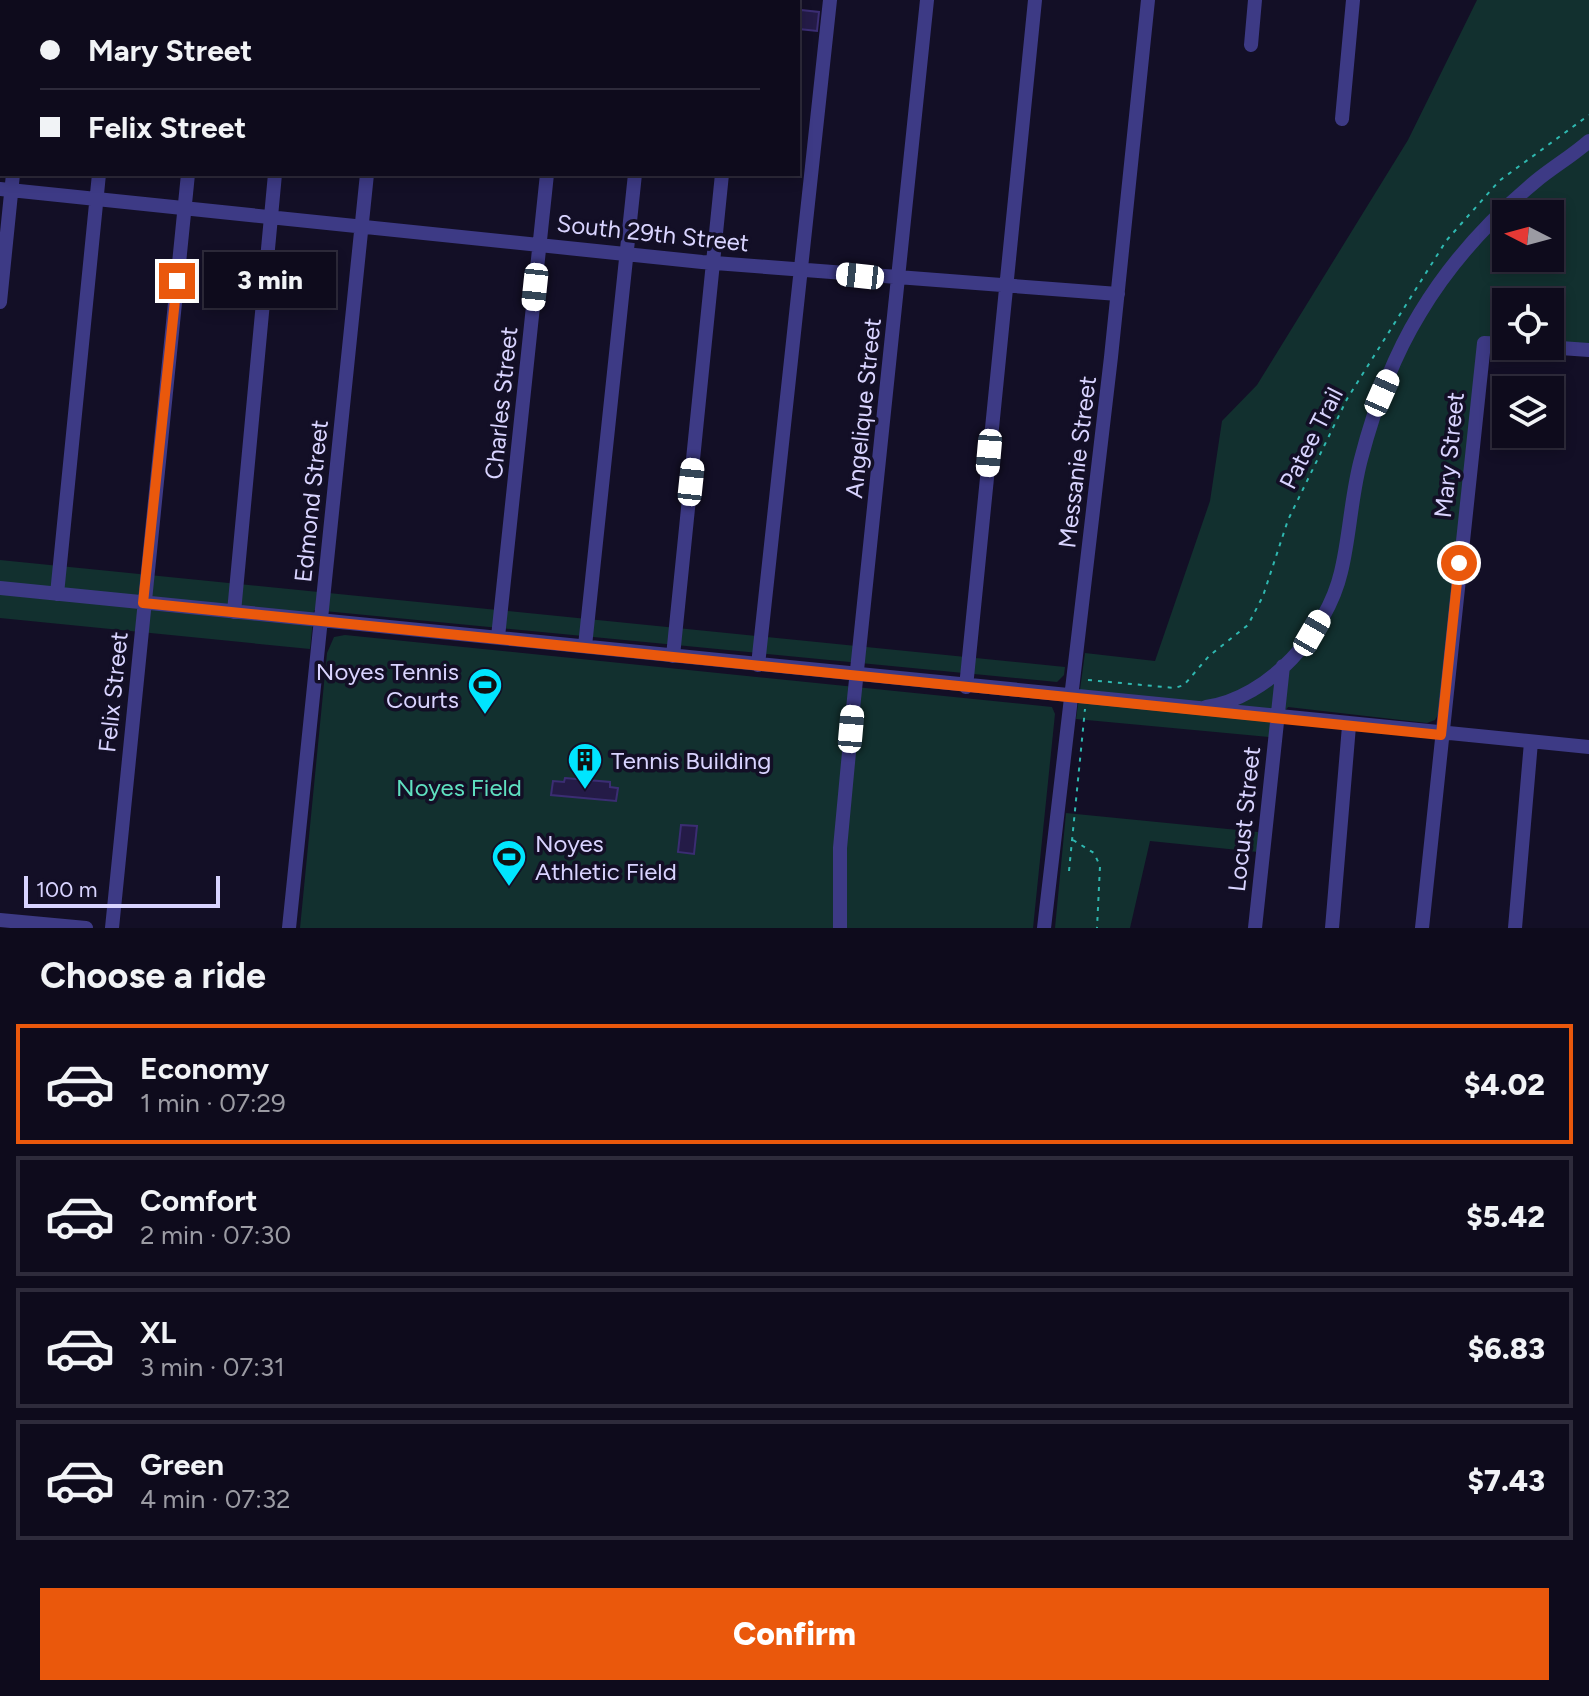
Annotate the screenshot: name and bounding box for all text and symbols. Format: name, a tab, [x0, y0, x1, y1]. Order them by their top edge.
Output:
text: Mary Street	[88, 32, 252, 69]
text: Felix Street	[88, 109, 246, 146]
north arrow	[1492, 200, 1564, 272]
map controls	[1492, 200, 1564, 448]
street label: South 29th Street	[555, 208, 751, 258]
callout: 3 min	[205, 253, 337, 309]
car	[521, 262, 549, 312]
car	[835, 262, 885, 290]
route end	[159, 263, 195, 299]
text: 3 min	[237, 264, 303, 296]
button: locate	[1492, 288, 1564, 360]
street label: Angelique Street	[839, 316, 887, 500]
street label: Charles Street	[479, 325, 523, 481]
car	[1361, 366, 1403, 420]
street label: Messanie Street	[1052, 374, 1102, 550]
button: layers	[1492, 376, 1564, 448]
street label: Patee Trail	[1273, 382, 1349, 494]
street label: Mary Street	[1428, 391, 1470, 519]
street label: Edmond Street	[288, 418, 334, 584]
car	[975, 428, 1003, 478]
car	[677, 457, 705, 507]
route start	[1441, 545, 1477, 581]
car	[1290, 606, 1334, 660]
street label: Felix Street	[92, 630, 134, 754]
place label: Noyes Tennis Courts	[316, 657, 459, 714]
sports icon: Noyes Tennis Courts	[466, 666, 504, 716]
car	[837, 704, 865, 754]
building icon: Tennis Building	[566, 741, 604, 791]
street label: Locust Street	[1222, 745, 1266, 893]
place label: Tennis Building	[611, 746, 771, 775]
park label: Noyes Field	[396, 773, 522, 802]
place label: Noyes Athletic Field	[535, 829, 677, 886]
sports icon: Noyes Athletic Field	[490, 838, 528, 888]
scale bar	[24, 872, 220, 908]
text: 100 m	[36, 876, 97, 903]
text: Choose a ride	[40, 954, 266, 997]
icon: car	[44, 1048, 116, 1120]
text: Economy	[140, 1050, 269, 1087]
text: $4.02	[1464, 1066, 1545, 1103]
text: 1 min · 07:29	[140, 1087, 286, 1119]
icon: car	[44, 1180, 116, 1252]
text: Comfort	[140, 1182, 258, 1219]
text: $5.42	[1466, 1198, 1545, 1235]
text: 2 min · 07:30	[140, 1219, 291, 1251]
icon: car	[44, 1312, 116, 1384]
text: XL	[140, 1314, 176, 1351]
text: $6.83	[1468, 1330, 1545, 1367]
text: 3 min · 07:31	[140, 1351, 285, 1383]
icon: car	[44, 1444, 116, 1516]
text: Green	[140, 1446, 224, 1483]
text: $7.43	[1468, 1462, 1545, 1499]
text: 4 min · 07:32	[140, 1483, 291, 1515]
button: Confirm	[40, 1588, 1549, 1680]

